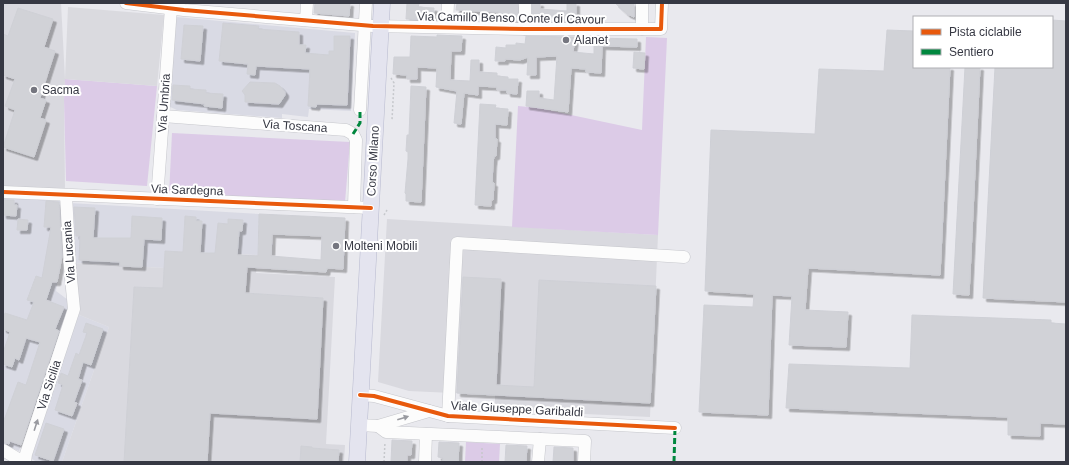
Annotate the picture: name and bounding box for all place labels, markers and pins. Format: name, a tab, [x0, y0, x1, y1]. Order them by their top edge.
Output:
place label: Alanet	[574, 33, 609, 47]
marker: Alanet	[561, 35, 571, 45]
place label: Sacma	[42, 83, 80, 97]
marker: Sacma	[29, 85, 39, 95]
place label: Molteni Mobili	[344, 239, 417, 253]
marker: Molteni Mobili	[331, 241, 341, 251]

